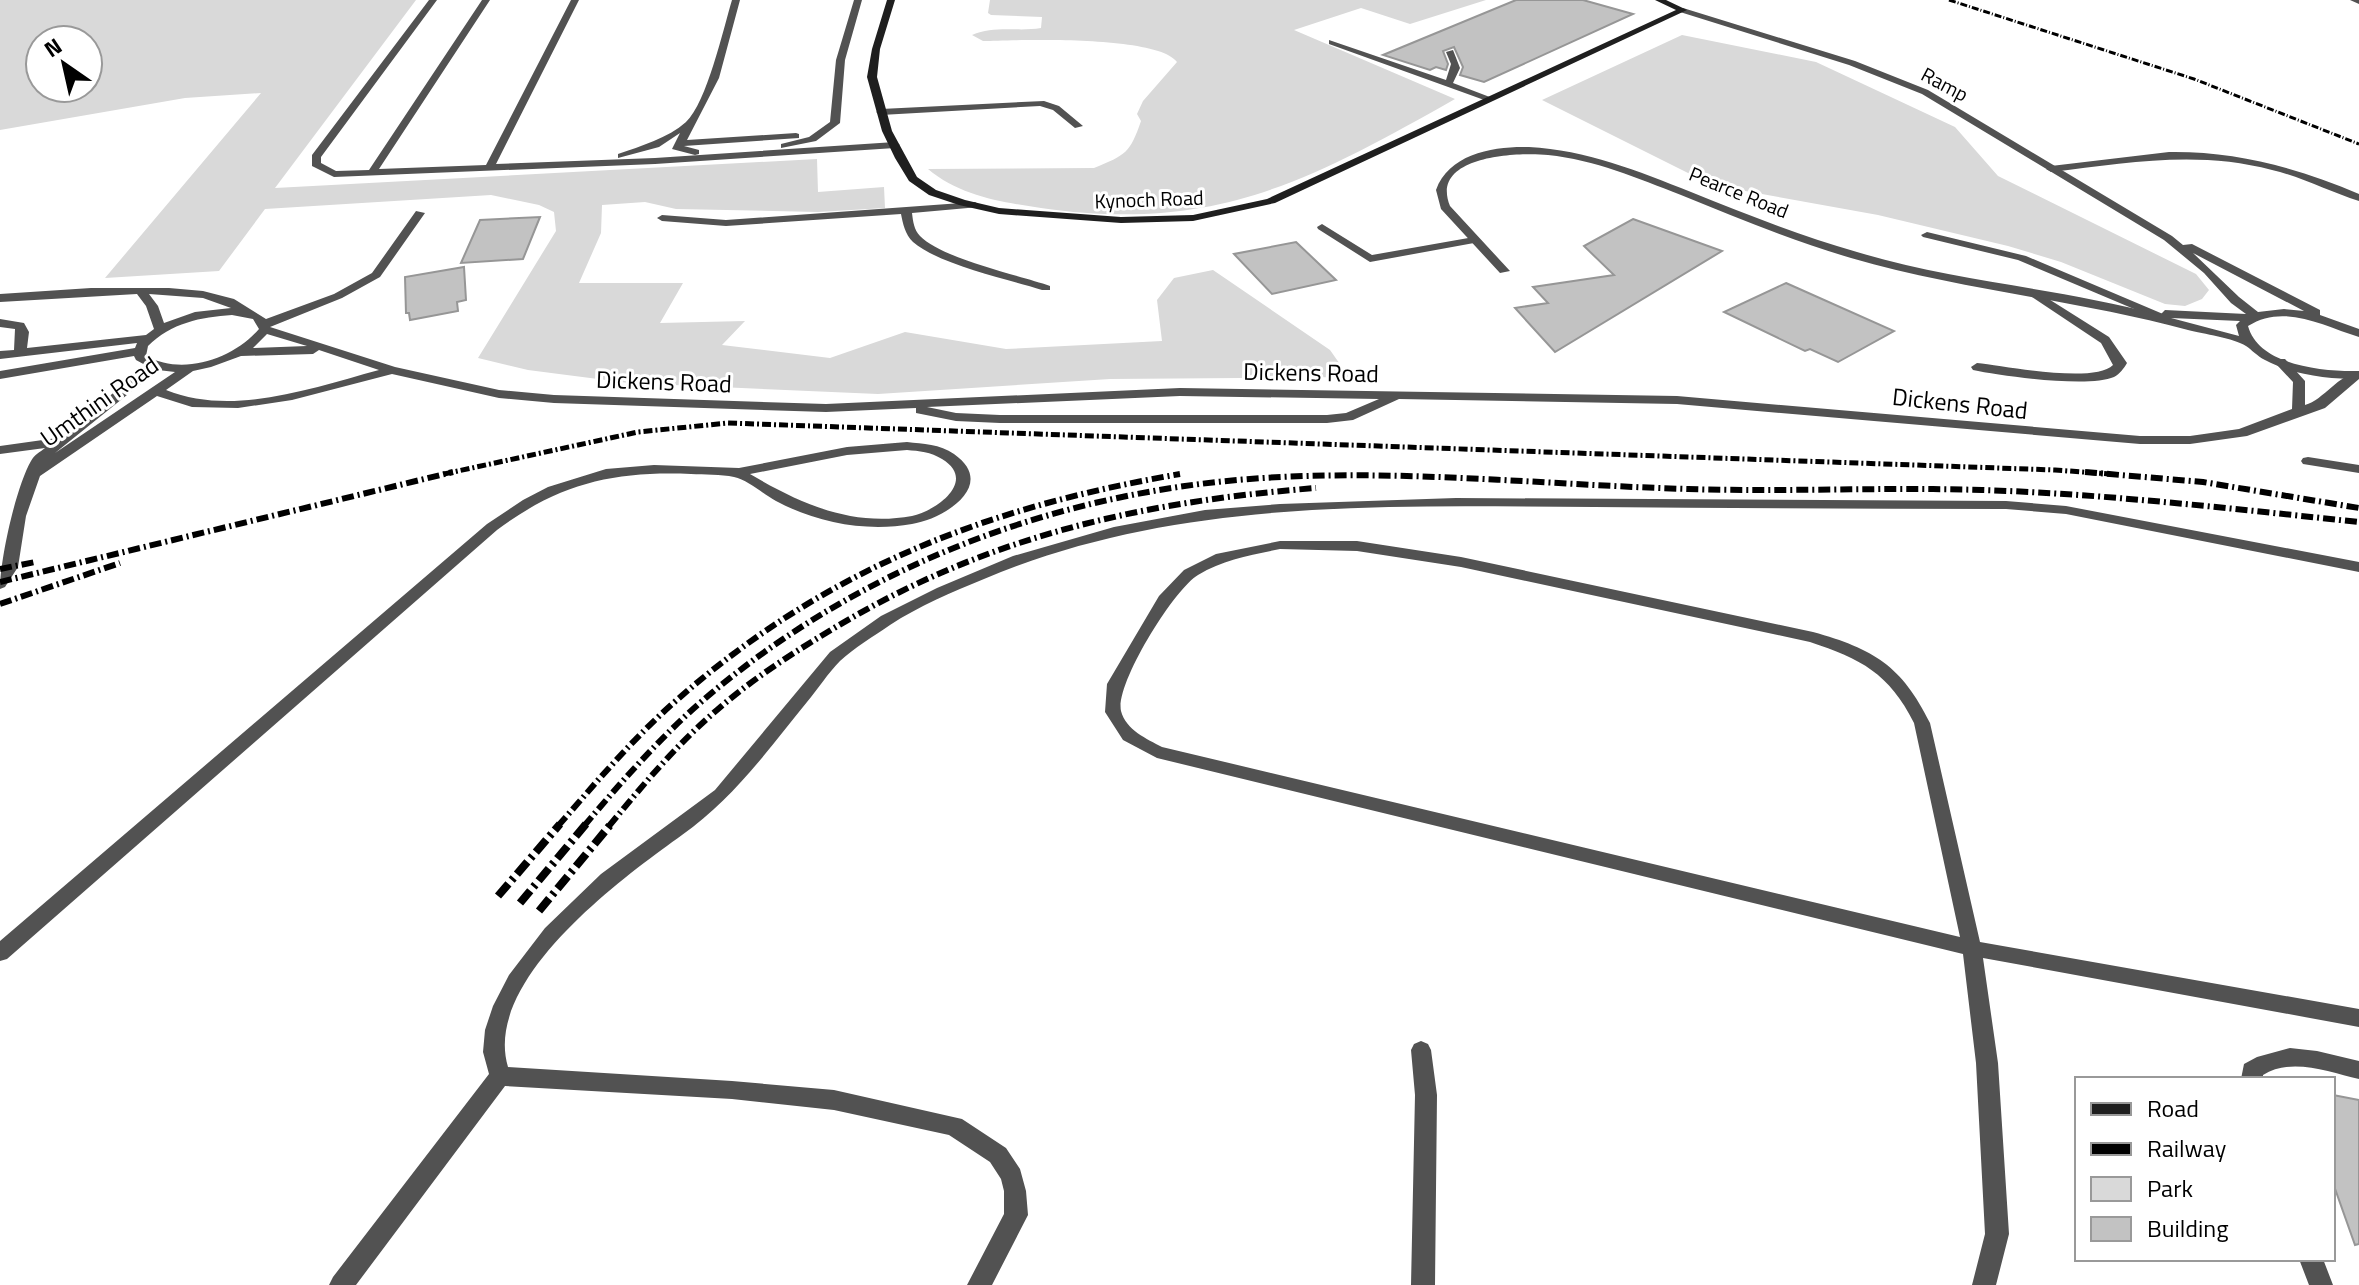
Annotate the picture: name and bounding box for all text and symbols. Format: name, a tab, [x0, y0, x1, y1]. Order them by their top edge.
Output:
north arrow	[24, 24, 104, 104]
text: N	[37, 29, 69, 66]
street label: Ramp	[1916, 59, 1974, 109]
street label: Pearce Road	[1685, 158, 1793, 226]
street label: Kynoch Road	[1094, 182, 1204, 216]
street label: Umthini Road	[32, 347, 166, 455]
street label: Dickens Road	[1243, 353, 1379, 391]
street label: Dickens Road	[596, 361, 732, 401]
street label: Dickens Road	[1891, 378, 2029, 428]
legend	[2075, 1077, 2335, 1261]
text: Road	[2147, 1090, 2199, 1126]
text: Railway	[2147, 1130, 2227, 1166]
text: Park	[2147, 1170, 2193, 1206]
text: Building	[2147, 1210, 2229, 1246]

